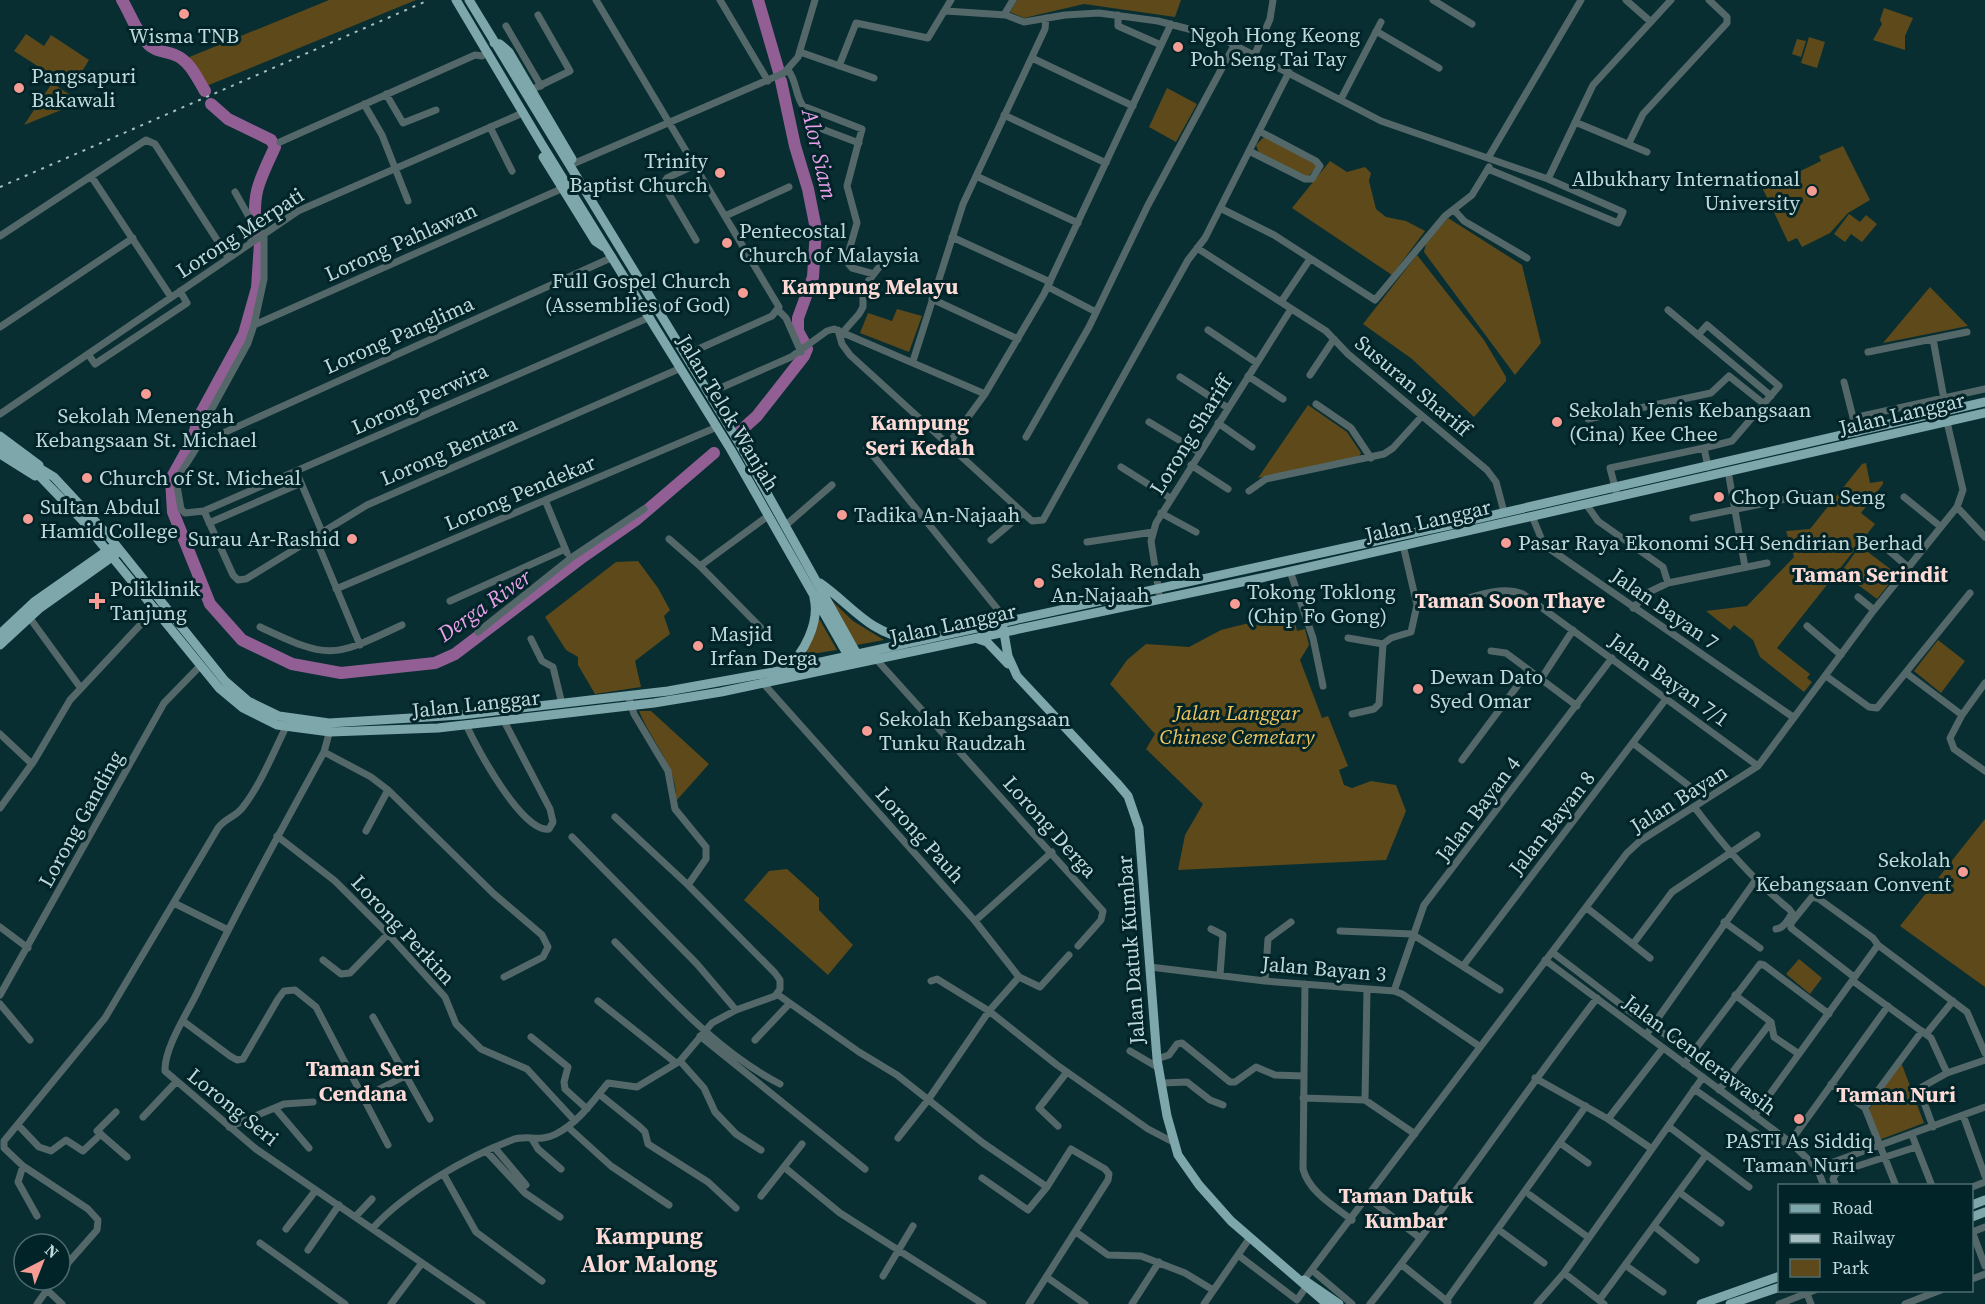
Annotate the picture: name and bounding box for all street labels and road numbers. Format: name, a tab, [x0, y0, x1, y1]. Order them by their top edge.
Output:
street label: Lorong Merpati	[170, 180, 309, 285]
street label: Lorong Pahlawan	[320, 195, 482, 288]
street label: Lorong Panglima	[319, 288, 479, 381]
street label: Jalan Telok Wanjah	[670, 328, 787, 497]
street label: Susuran Shariff	[1349, 328, 1479, 444]
street label: Lorong Perwira	[347, 355, 493, 442]
street label: Lorong Shariff	[1142, 368, 1240, 500]
street label: Jalan Langgar	[1835, 385, 1968, 442]
street label: Lorong Bentara	[376, 409, 522, 492]
street label: Lorong Pendekar	[440, 448, 600, 537]
street label: Jalan Langgar	[1361, 492, 1494, 549]
street label: Jalan Bayan 7	[1605, 560, 1725, 656]
street label: Jalan Langgar	[886, 596, 1019, 651]
street label: Jalan Bayan 7/1	[1602, 625, 1735, 733]
street label: Jalan Langgar	[409, 682, 542, 725]
street label: Lorong Ganding	[31, 745, 130, 892]
street label: Jalan Bayan 4	[1428, 750, 1527, 868]
street label: Jalan Bayan	[1624, 757, 1733, 840]
street label: Jalan Bayan 8	[1501, 764, 1602, 882]
street label: Lorong Derga	[997, 769, 1104, 884]
street label: Lorong Pauh	[869, 780, 972, 889]
street label: Jalan Datuk Kumbar	[1109, 854, 1152, 1047]
street label: Lorong Perkim	[345, 868, 462, 991]
street label: Jalan Bayan 3	[1259, 949, 1388, 988]
street label: Jalan Cenderawasih	[1617, 987, 1783, 1122]
street label: Lorong Seri	[182, 1061, 285, 1152]

